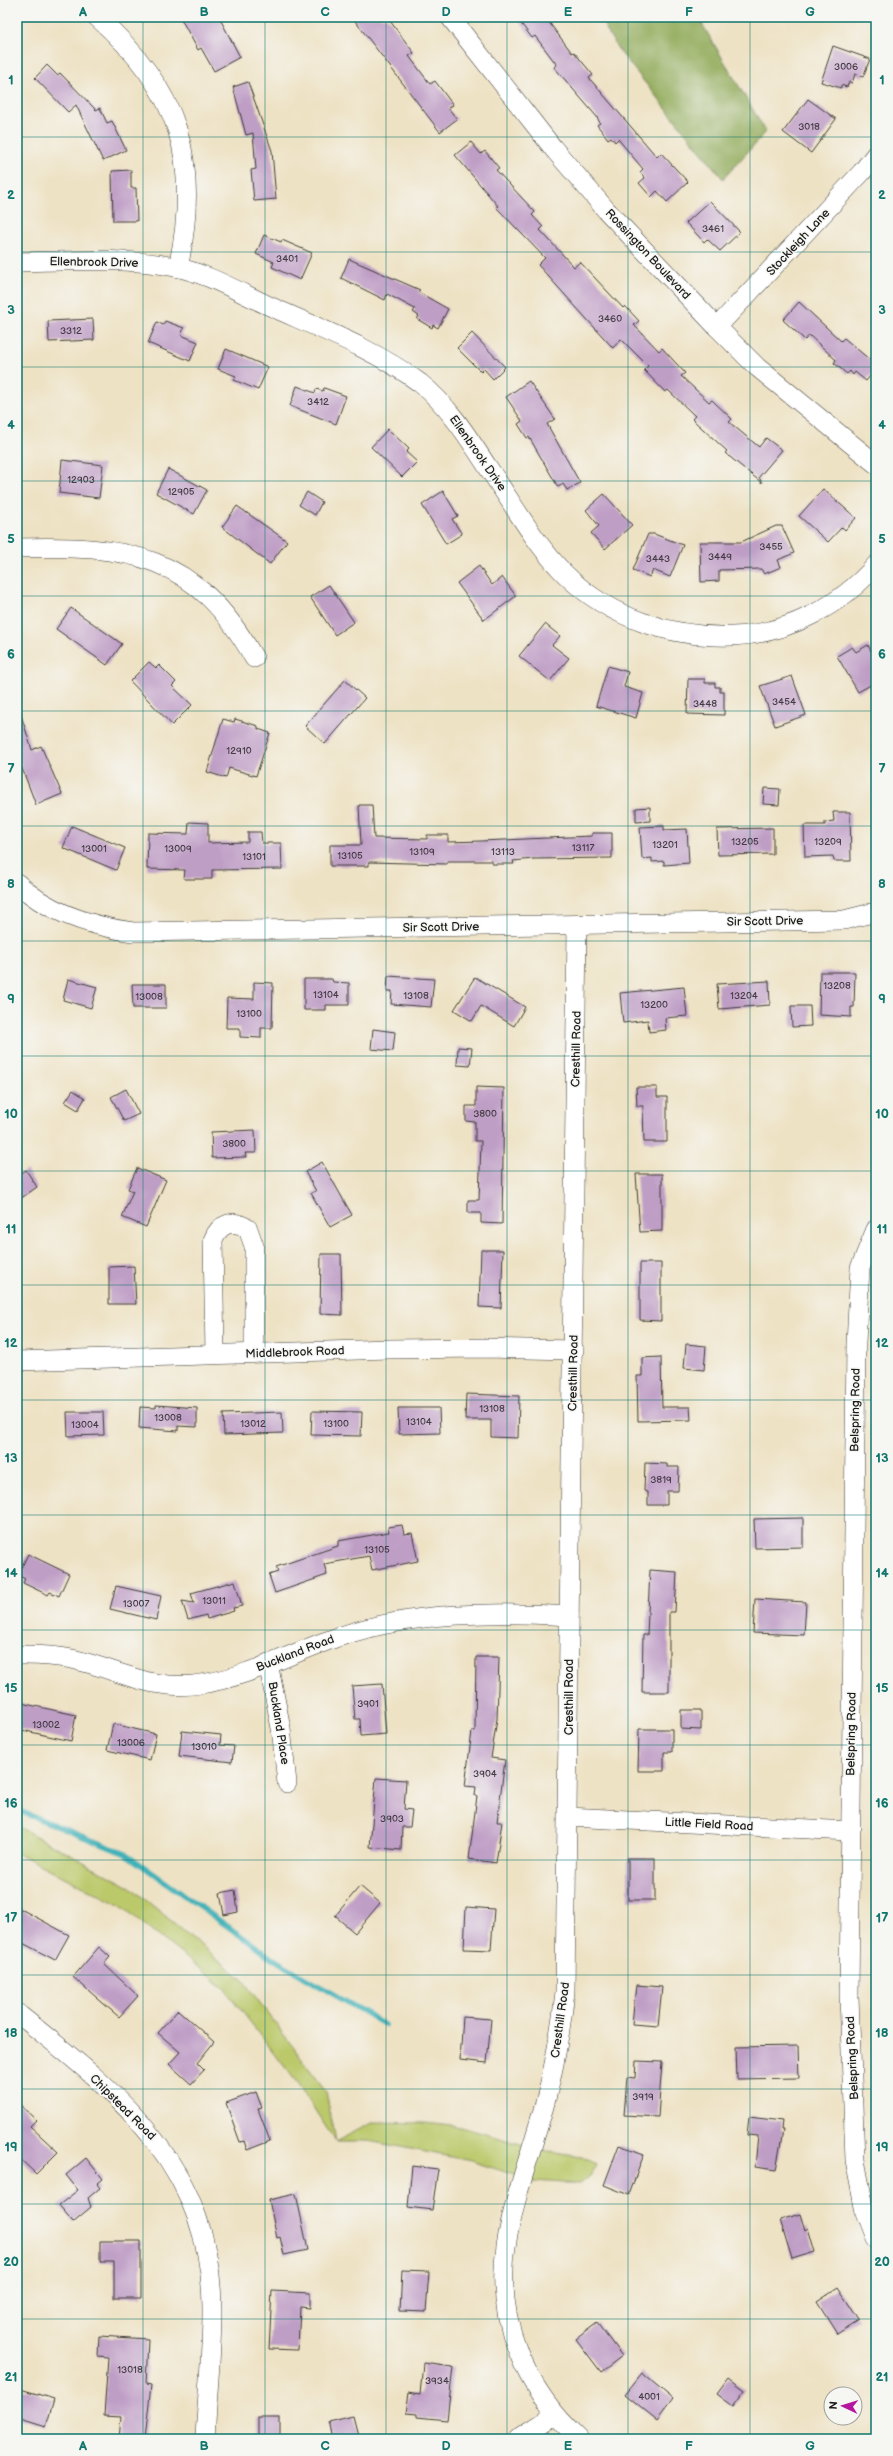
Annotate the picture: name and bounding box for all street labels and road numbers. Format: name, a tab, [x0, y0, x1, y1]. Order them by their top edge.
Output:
street label: Rossington Boulevard	[602, 206, 694, 303]
street label: Stockleigh Lane	[763, 206, 833, 279]
street label: Ellenbrook Drive	[49, 254, 139, 271]
street label: Ellenbrook Drive	[446, 413, 509, 494]
street label: Sir Scott Drive	[727, 913, 803, 930]
street label: Sir Scott Drive	[403, 919, 479, 936]
street label: Cresthill Road	[568, 1011, 585, 1087]
street label: Cresthill Road	[565, 1335, 582, 1411]
street label: Middlebrook Road	[245, 1343, 345, 1362]
street label: Belspring Road	[847, 1368, 864, 1452]
street label: Buckland Road	[254, 1632, 336, 1675]
street label: Cresthill Road	[562, 1659, 577, 1735]
street label: Buckland Place	[265, 1680, 292, 1766]
street label: Belspring Road	[843, 1692, 860, 1776]
street label: Little Field Road	[664, 1815, 754, 1834]
street label: Cresthill Road	[548, 1981, 573, 2059]
street label: Belspring Road	[843, 2016, 862, 2100]
street label: Chipstead Road	[86, 2071, 159, 2144]

